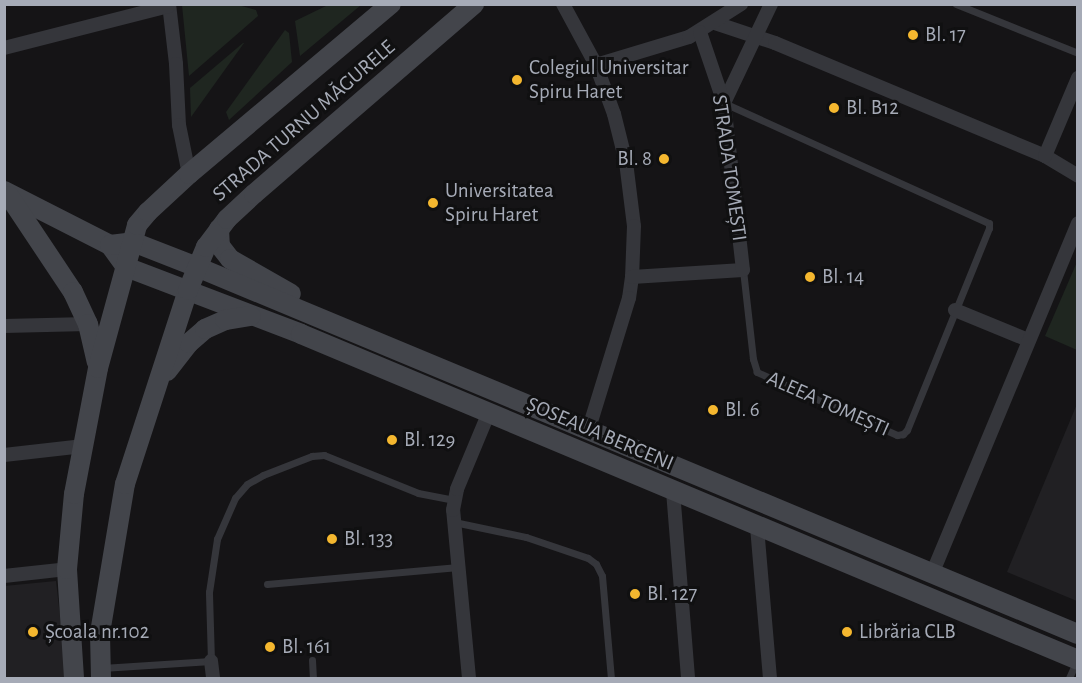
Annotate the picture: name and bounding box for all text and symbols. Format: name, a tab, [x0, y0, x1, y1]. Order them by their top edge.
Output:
place label: Bl. 17	[925, 22, 966, 48]
marker: Bl. 17	[906, 28, 920, 42]
street label: STRADA TURNU MĂGURELE	[208, 35, 400, 207]
place label: Colegiul Universitar Spiru Haret	[529, 55, 689, 105]
marker: Colegiul Universitar Spiru Haret	[510, 73, 524, 87]
street label: STRADA TOMEȘTI	[706, 93, 752, 243]
place label: Bl. B12	[846, 95, 899, 121]
marker: Bl. B12	[827, 101, 841, 115]
place label: Bl. 8	[617, 146, 652, 172]
marker: Bl. 8	[657, 152, 671, 166]
place label: Universitatea Spiru Haret	[445, 178, 554, 228]
marker: Universitatea Spiru Haret	[426, 196, 440, 210]
place label: Bl. 14	[822, 264, 864, 290]
marker: Bl. 14	[803, 270, 817, 284]
street label: ALEEA TOMEȘTI	[763, 366, 893, 442]
street label: ȘOSEAUA BERCENI	[523, 392, 677, 476]
place label: Bl. 6	[725, 397, 760, 423]
marker: Bl. 6	[706, 403, 720, 417]
place label: Bl. 129	[404, 427, 455, 453]
marker: Bl. 129	[385, 433, 399, 447]
place label: Bl. 133	[344, 526, 393, 552]
marker: Bl. 133	[325, 532, 339, 546]
place label: Bl. 127	[647, 581, 697, 607]
marker: Bl. 127	[628, 587, 642, 601]
place label: Școala nr.102	[45, 619, 149, 645]
place label: Librăria CLB	[859, 619, 955, 645]
marker: Școala nr.102	[26, 625, 40, 639]
marker: Librăria CLB	[840, 625, 854, 639]
place label: Bl. 161	[282, 634, 331, 660]
marker: Bl. 161	[263, 640, 277, 654]

